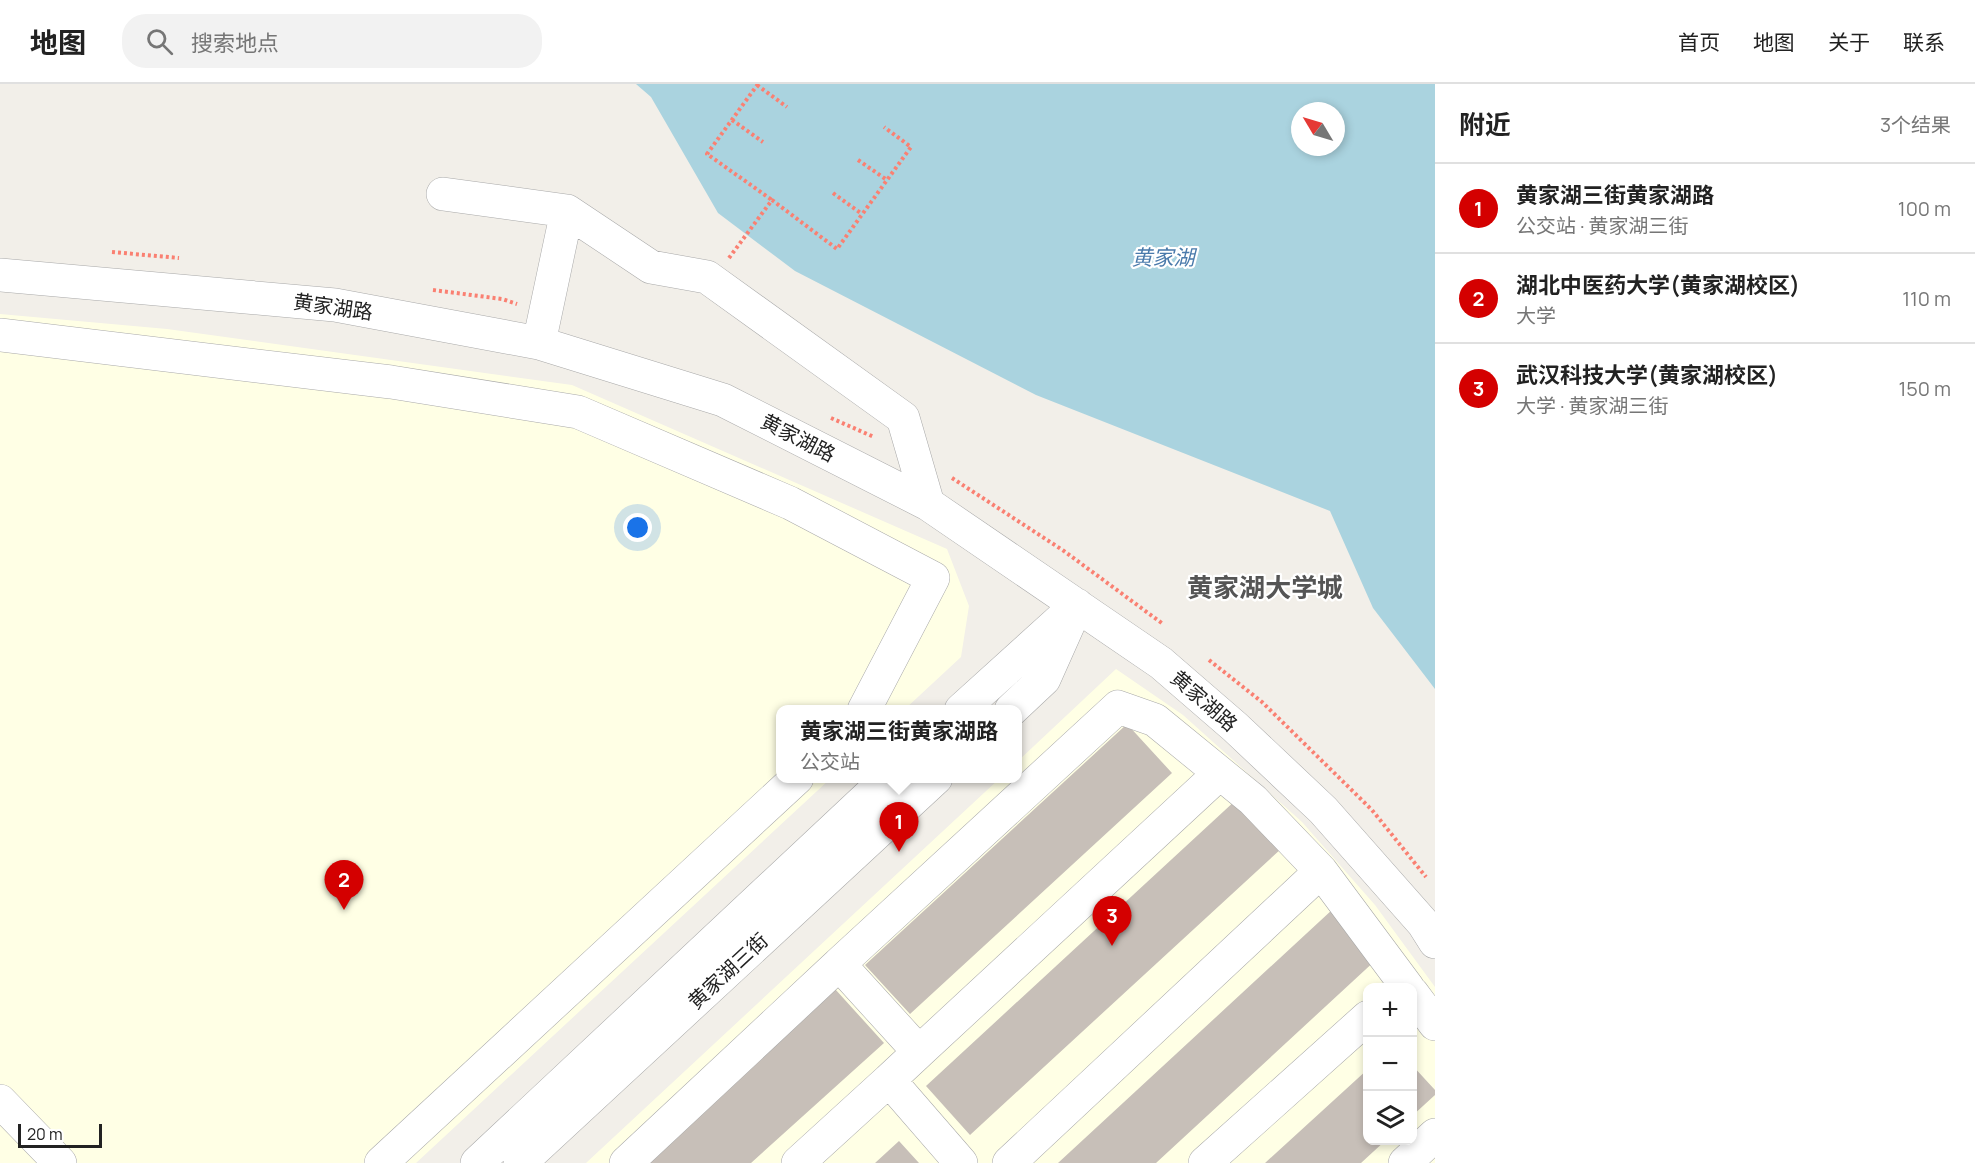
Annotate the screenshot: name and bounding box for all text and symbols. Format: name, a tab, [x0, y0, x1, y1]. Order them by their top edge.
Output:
search box	[122, 14, 542, 68]
text: 地图	[30, 23, 86, 61]
icon: search	[143, 25, 176, 58]
text: 搜索地点	[191, 28, 279, 58]
text: 首页	[1678, 28, 1720, 56]
text: 地图	[1753, 28, 1795, 56]
text: 关于	[1828, 28, 1870, 56]
text: 联系	[1903, 28, 1945, 56]
north arrow	[1291, 102, 1345, 156]
text: 附近	[1459, 106, 1511, 142]
text: 3个结果	[1880, 111, 1951, 138]
text: 黄家湖三街黄家湖路	[1516, 180, 1714, 210]
text: 1	[1474, 195, 1483, 222]
text: 100 m	[1898, 195, 1951, 222]
text: 公交站 · 黄家湖三街	[1516, 212, 1689, 239]
water label: 黄家湖	[1132, 243, 1197, 271]
text: 湖北中医药大学(黄家湖校区)	[1516, 270, 1800, 300]
text: 2	[1473, 285, 1484, 312]
text: 110 m	[1902, 285, 1951, 312]
street label: 黄家湖路	[292, 288, 375, 325]
text: 大学	[1516, 302, 1556, 329]
text: 武汉科技大学(黄家湖校区)	[1516, 360, 1778, 390]
text: 3	[1473, 375, 1484, 402]
text: 150 m	[1898, 375, 1951, 402]
text: 大学 · 黄家湖三街	[1516, 392, 1669, 419]
street label: 黄家湖路	[756, 407, 840, 468]
your location	[623, 513, 652, 542]
district label: 黄家湖大学城	[1187, 569, 1343, 605]
street label: 黄家湖路	[1165, 664, 1243, 737]
popup	[776, 705, 1022, 783]
text: 黄家湖三街黄家湖路	[800, 716, 998, 746]
text: 公交站	[800, 748, 860, 775]
pin: 1	[880, 802, 918, 852]
pin: 2	[324, 860, 364, 910]
pin: 3	[1092, 896, 1132, 946]
street label: 黄家湖三街	[682, 927, 773, 1015]
map controls	[1363, 983, 1417, 1145]
button: +	[1363, 983, 1417, 1037]
button: −	[1363, 1037, 1417, 1091]
button: layers	[1363, 1091, 1417, 1145]
scale bar	[18, 1121, 102, 1148]
text: 20 m	[27, 1123, 63, 1145]

